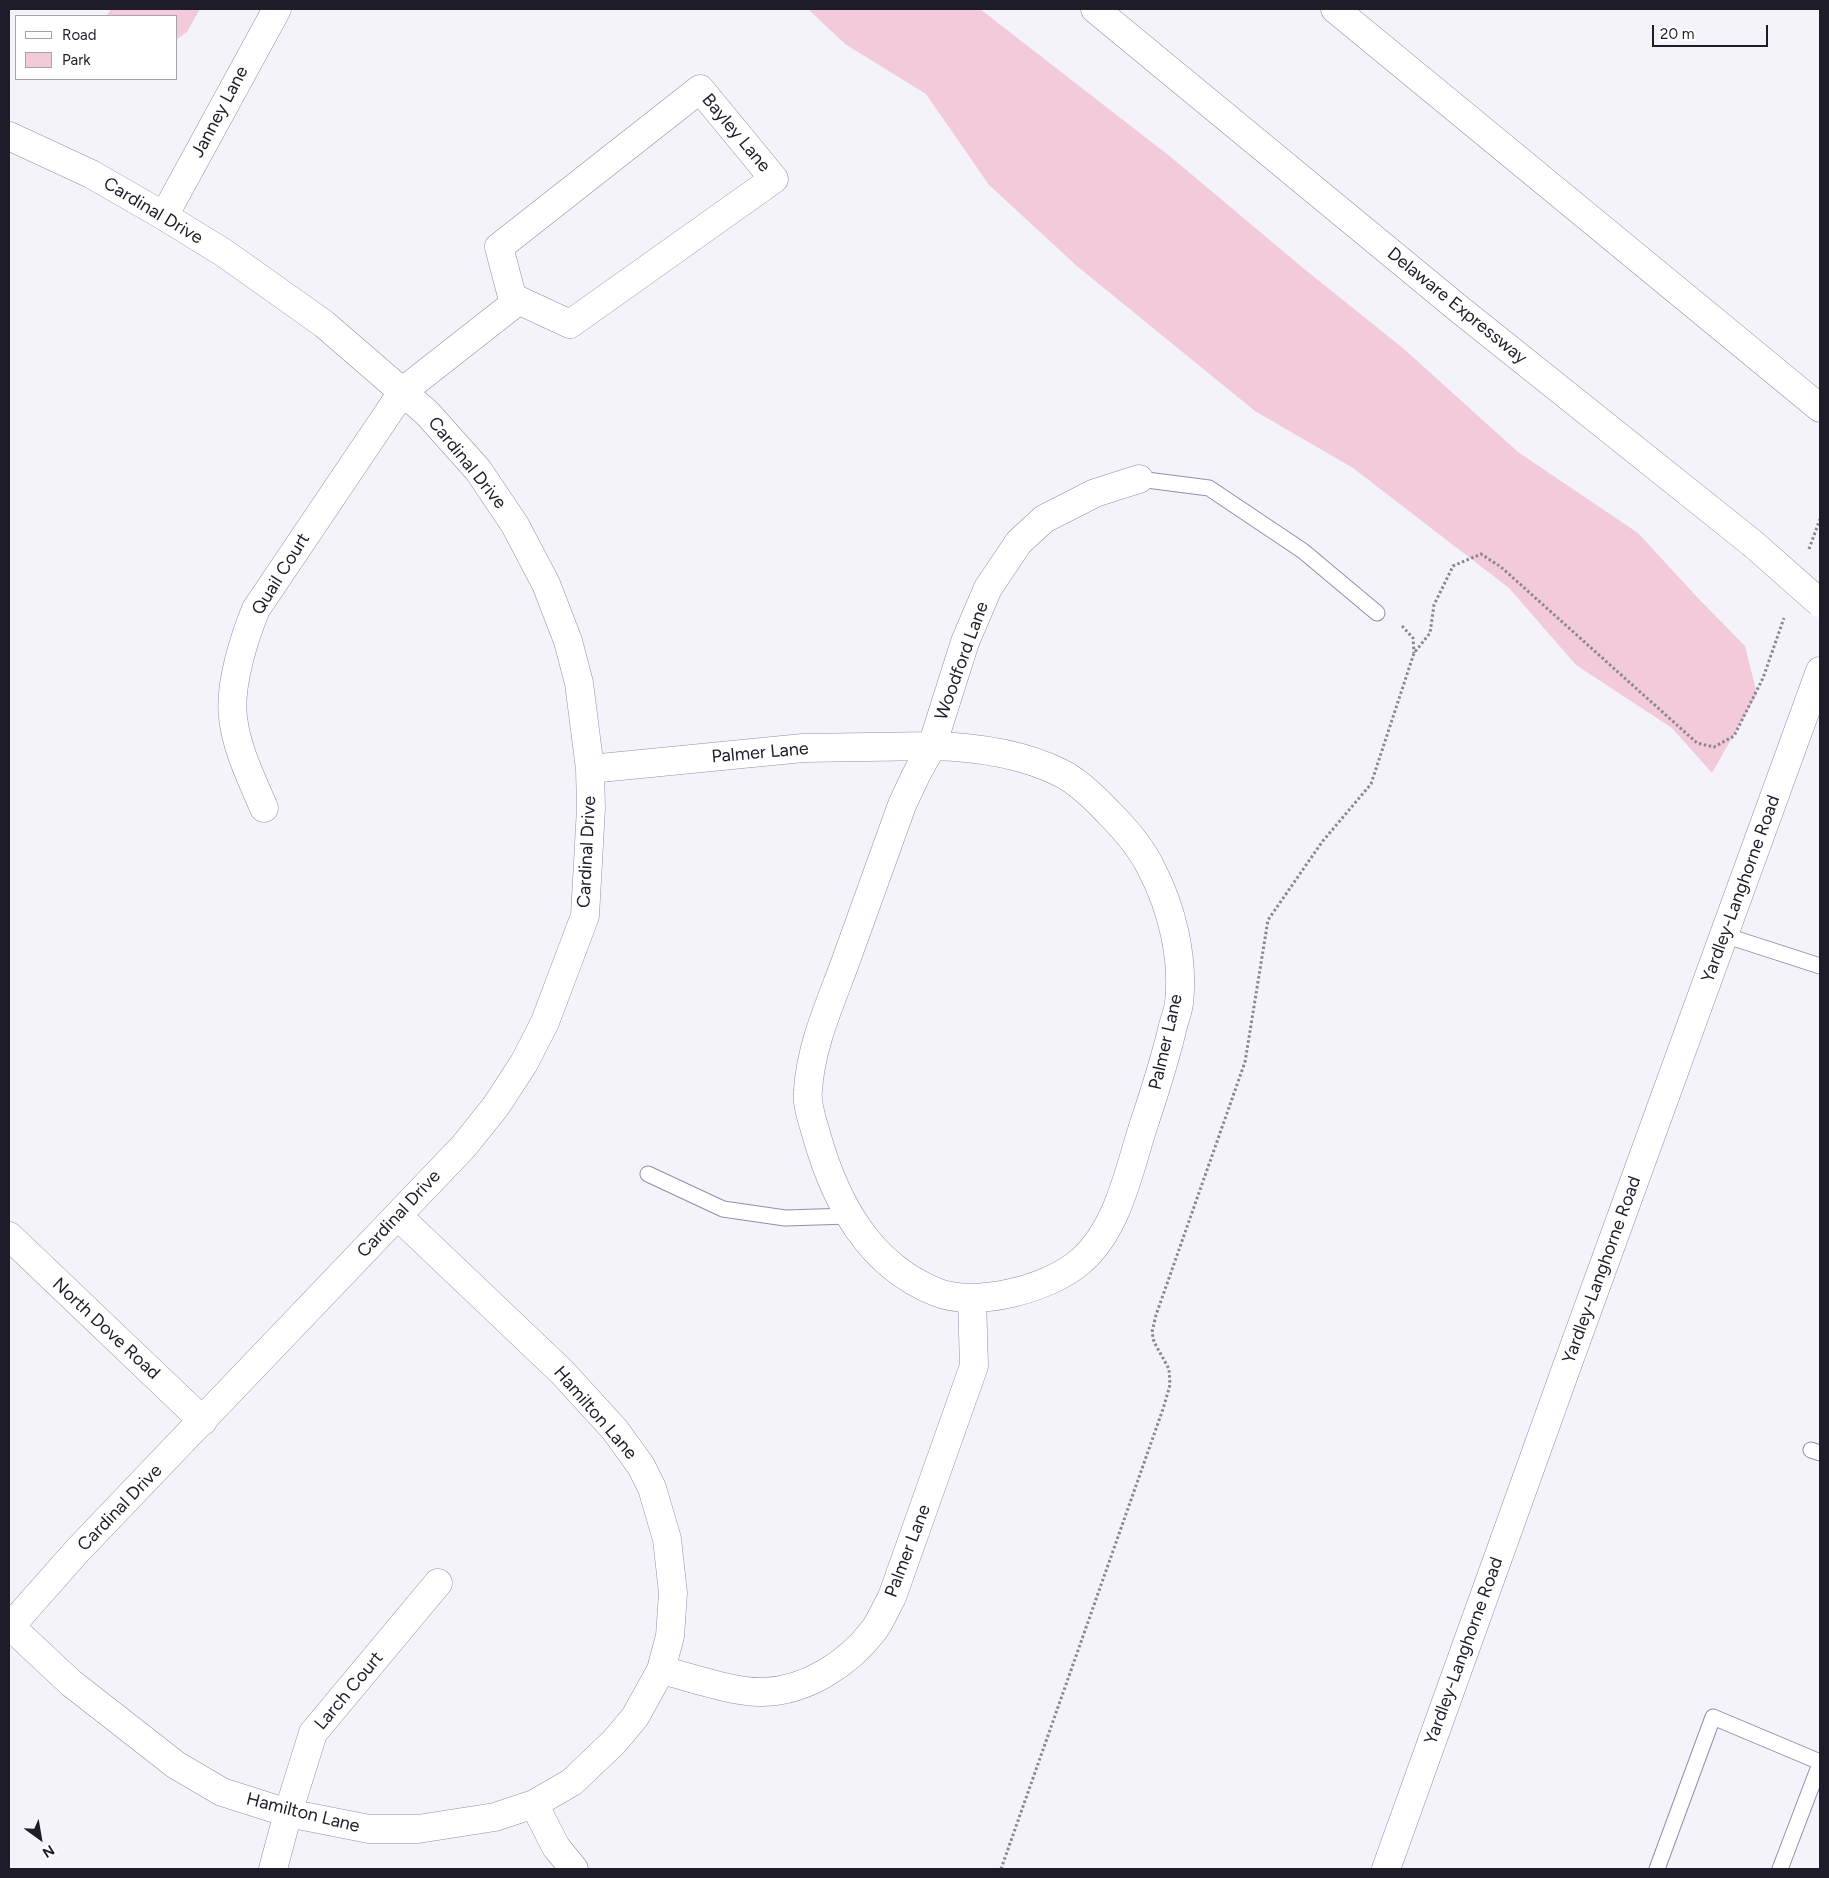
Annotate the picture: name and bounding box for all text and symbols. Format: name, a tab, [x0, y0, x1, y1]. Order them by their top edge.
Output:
legend	[15, 15, 178, 80]
scale bar	[1654, 15, 1770, 47]
text: 20 m	[1660, 25, 1694, 43]
text: Road	[62, 26, 97, 44]
text: Park	[62, 51, 91, 69]
street label: Janney Lane	[187, 63, 253, 161]
street label: Bayley Lane	[697, 90, 775, 176]
street label: Cardinal Drive	[99, 173, 207, 249]
street label: Delaware Expressway	[1383, 243, 1531, 369]
street label: Cardinal Drive	[423, 413, 511, 513]
street label: Quail Court	[247, 529, 315, 619]
street label: Woodford Lane	[931, 599, 993, 723]
street label: Palmer Lane	[711, 738, 809, 768]
street label: Yardley-Langhorne Road	[1697, 792, 1785, 986]
street label: Cardinal Drive	[573, 795, 601, 909]
street label: Palmer Lane	[1145, 992, 1187, 1092]
street label: Cardinal Drive	[353, 1166, 445, 1262]
street label: Yardley-Langhorne Road	[1558, 1173, 1646, 1367]
street label: North Dove Road	[48, 1274, 164, 1384]
street label: Hamilton Lane	[549, 1362, 641, 1464]
street label: Cardinal Drive	[73, 1460, 167, 1556]
street label: Palmer Lane	[880, 1502, 936, 1600]
street label: Yardley-Langhorne Road	[1420, 1554, 1508, 1748]
street label: Larch Court	[310, 1648, 388, 1734]
street label: Hamilton Lane	[244, 1788, 362, 1838]
north arrow	[15, 1813, 65, 1863]
text: N	[39, 1841, 57, 1861]

